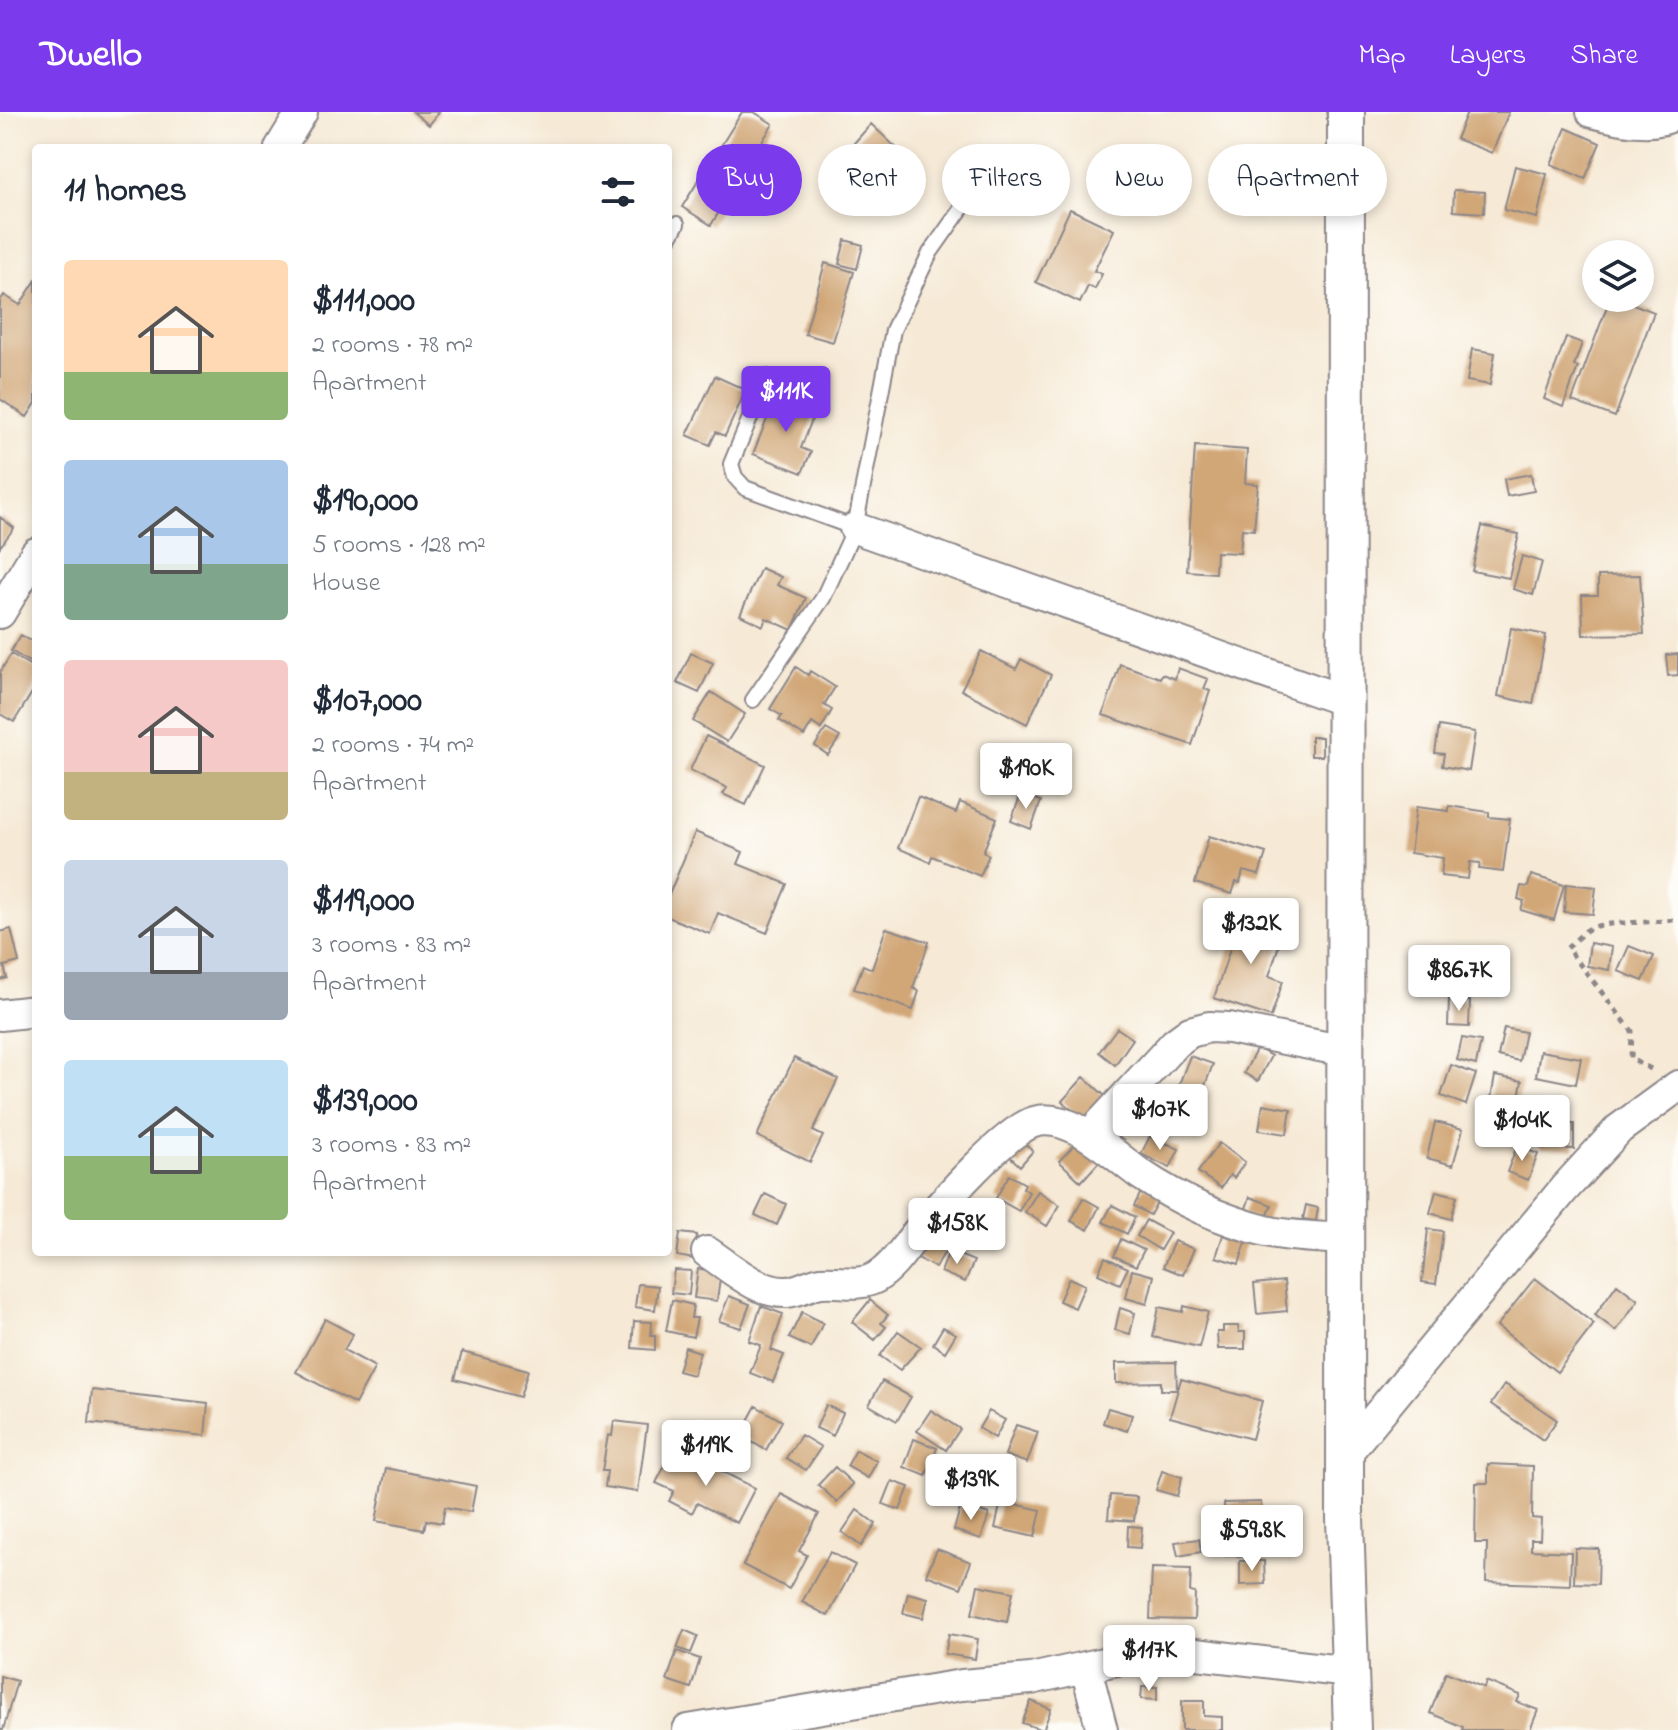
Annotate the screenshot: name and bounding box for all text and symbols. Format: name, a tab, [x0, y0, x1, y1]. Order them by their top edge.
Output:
text: Dwello	[40, 28, 142, 84]
text: Map	[1358, 36, 1406, 77]
text: Layers	[1450, 36, 1526, 77]
text: Share	[1570, 36, 1638, 77]
chip: Buy	[696, 144, 802, 216]
chip: Rent	[818, 144, 926, 216]
chip: Filters	[942, 144, 1070, 216]
chip: New	[1086, 144, 1192, 216]
chip: Apartment	[1208, 144, 1387, 216]
text: 11 homes	[64, 167, 187, 217]
icon: filters	[596, 170, 640, 214]
map controls	[1582, 240, 1654, 312]
button: layers	[1582, 240, 1654, 312]
text: $111,000	[312, 277, 415, 327]
icon: home	[128, 292, 224, 388]
text: 2 rooms · 78 m²	[312, 327, 473, 365]
text: Apartment	[312, 365, 426, 403]
pin: $111K	[730, 366, 842, 434]
text: $111K	[759, 373, 813, 411]
text: $190,000	[312, 477, 418, 527]
icon: home	[128, 492, 224, 588]
text: 5 rooms · 128 m²	[312, 527, 486, 565]
text: House	[312, 565, 380, 603]
text: $107,000	[312, 677, 422, 727]
icon: home	[128, 692, 224, 788]
text: 2 rooms · 74 m²	[312, 727, 474, 765]
pin: $190K	[970, 743, 1082, 811]
text: $190K	[998, 750, 1054, 788]
text: Apartment	[312, 765, 426, 803]
text: $119,000	[312, 877, 414, 927]
icon: home	[128, 892, 224, 988]
pin: $132K	[1195, 898, 1307, 966]
text: $132K	[1221, 905, 1281, 943]
text: 3 rooms · 83 m²	[312, 927, 471, 965]
pin: $86.7K	[1394, 945, 1524, 1013]
text: $86.7K	[1426, 952, 1492, 990]
text: Apartment	[312, 965, 426, 1003]
text: $139,000	[312, 1077, 418, 1127]
pin: $107K	[1104, 1084, 1216, 1152]
text: $107K	[1131, 1091, 1189, 1129]
icon: home	[128, 1092, 224, 1188]
pin: $104K	[1466, 1095, 1578, 1163]
text: $104K	[1493, 1102, 1551, 1140]
text: 3 rooms · 83 m²	[312, 1127, 471, 1165]
text: Apartment	[312, 1165, 426, 1203]
pin: $158K	[901, 1198, 1013, 1266]
text: $158K	[926, 1205, 988, 1243]
pin: $119K	[650, 1420, 762, 1488]
text: $119K	[680, 1427, 732, 1465]
pin: $139K	[915, 1454, 1027, 1522]
text: $139K	[943, 1461, 999, 1499]
pin: $59.8K	[1187, 1505, 1317, 1573]
text: $59.8K	[1219, 1512, 1285, 1550]
pin: $117K	[1093, 1625, 1205, 1693]
text: $117K	[1121, 1632, 1177, 1670]

